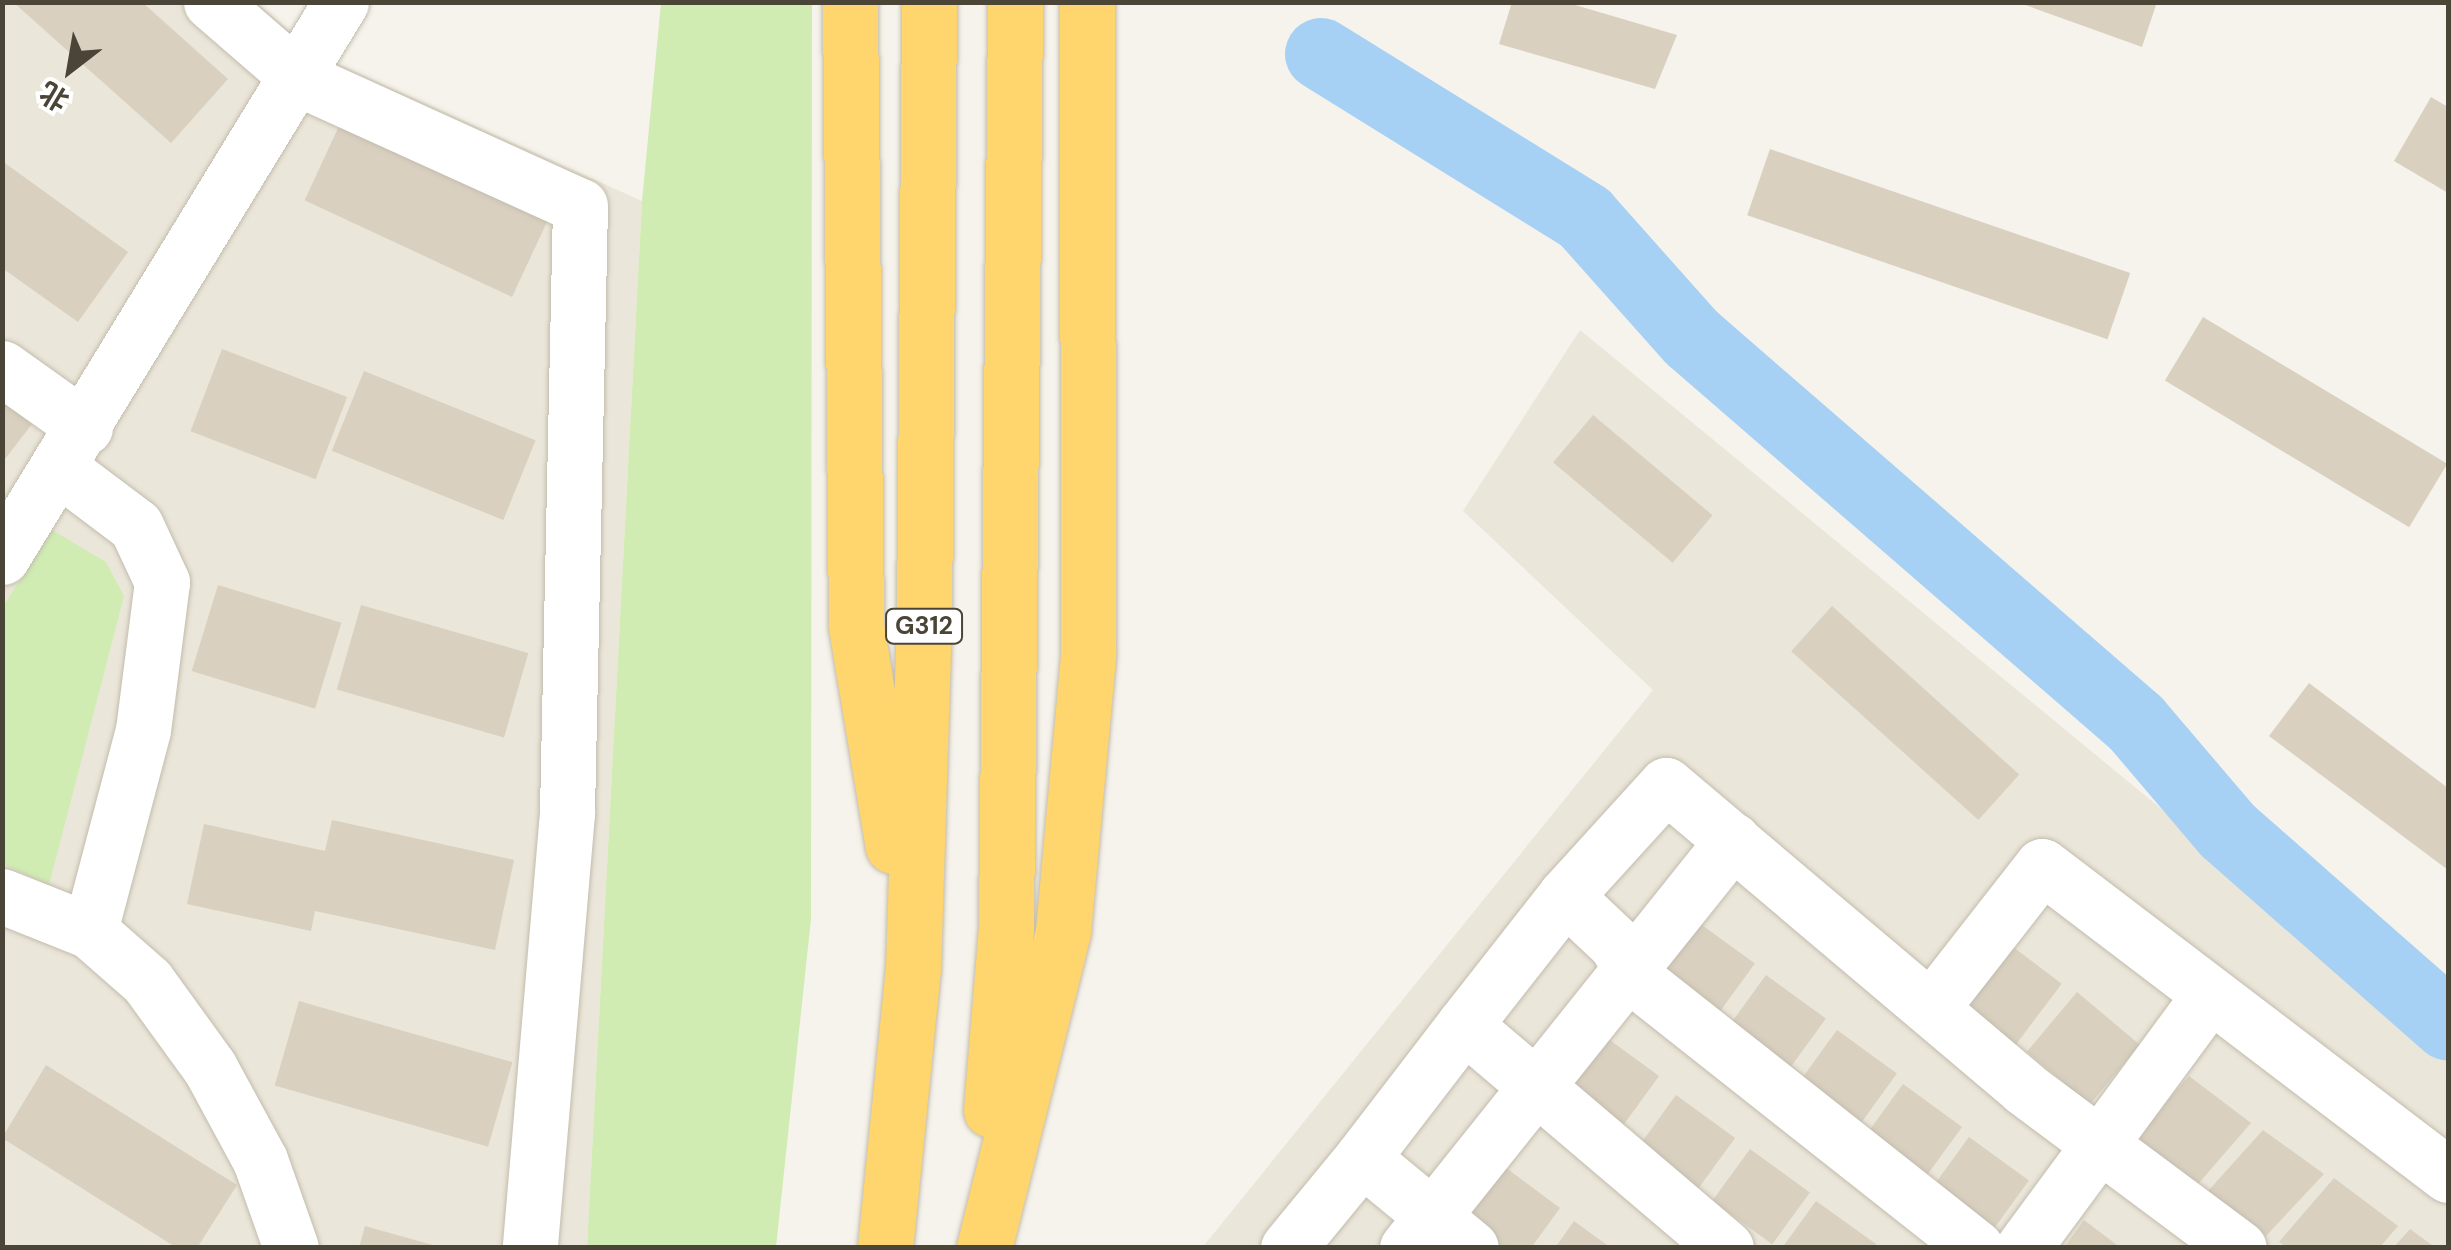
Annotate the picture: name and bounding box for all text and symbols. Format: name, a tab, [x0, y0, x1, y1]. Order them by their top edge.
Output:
north arrow	[20, 20, 120, 120]
text: 北	[33, 73, 76, 119]
road number: G312	[884, 606, 964, 646]

